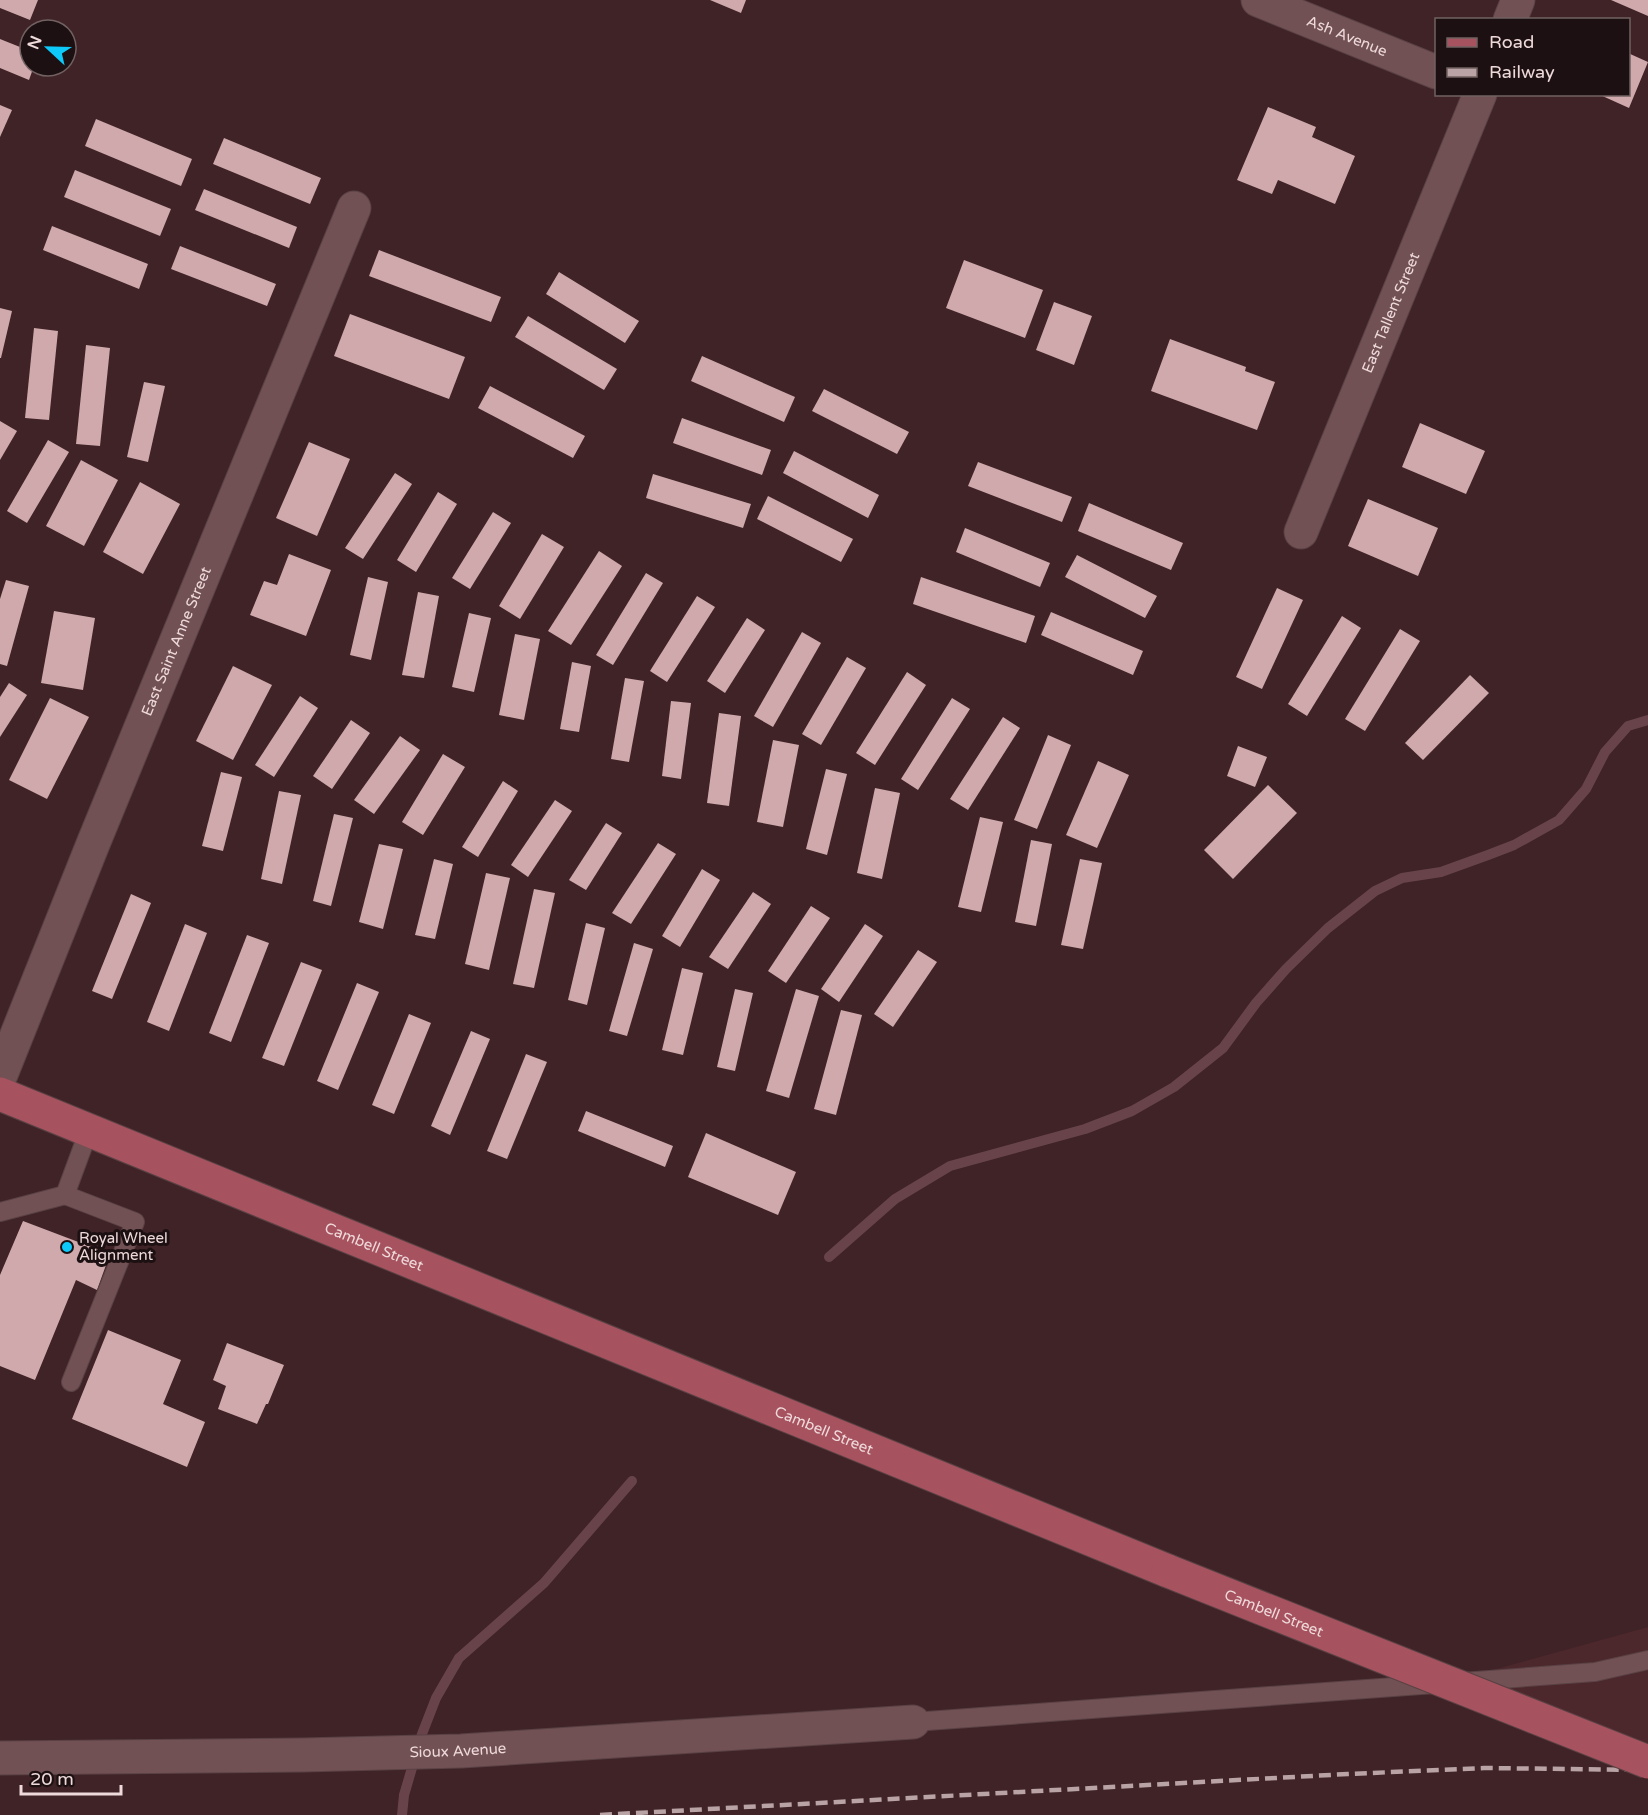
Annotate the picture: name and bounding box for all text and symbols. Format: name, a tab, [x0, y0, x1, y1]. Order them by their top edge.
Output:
street label: Ash Avenue	[1304, 12, 1390, 60]
north arrow	[18, 18, 78, 78]
legend	[1435, 18, 1630, 96]
text: Road	[1489, 31, 1534, 53]
text: N	[23, 33, 47, 52]
text: Railway	[1489, 61, 1555, 83]
street label: East Tallent Street	[1358, 249, 1423, 376]
street label: East Saint Anne Street	[138, 564, 215, 718]
street label: Cambell Street	[322, 1219, 426, 1275]
place label: Royal Wheel Alignment	[79, 1229, 168, 1264]
marker: Royal Wheel Alignment	[60, 1240, 74, 1254]
street label: Cambell Street	[772, 1402, 876, 1459]
street label: Cambell Street	[1222, 1585, 1326, 1641]
street label: Sioux Avenue	[409, 1739, 507, 1761]
scale bar	[21, 1758, 122, 1796]
text: 20 m	[30, 1768, 74, 1790]

